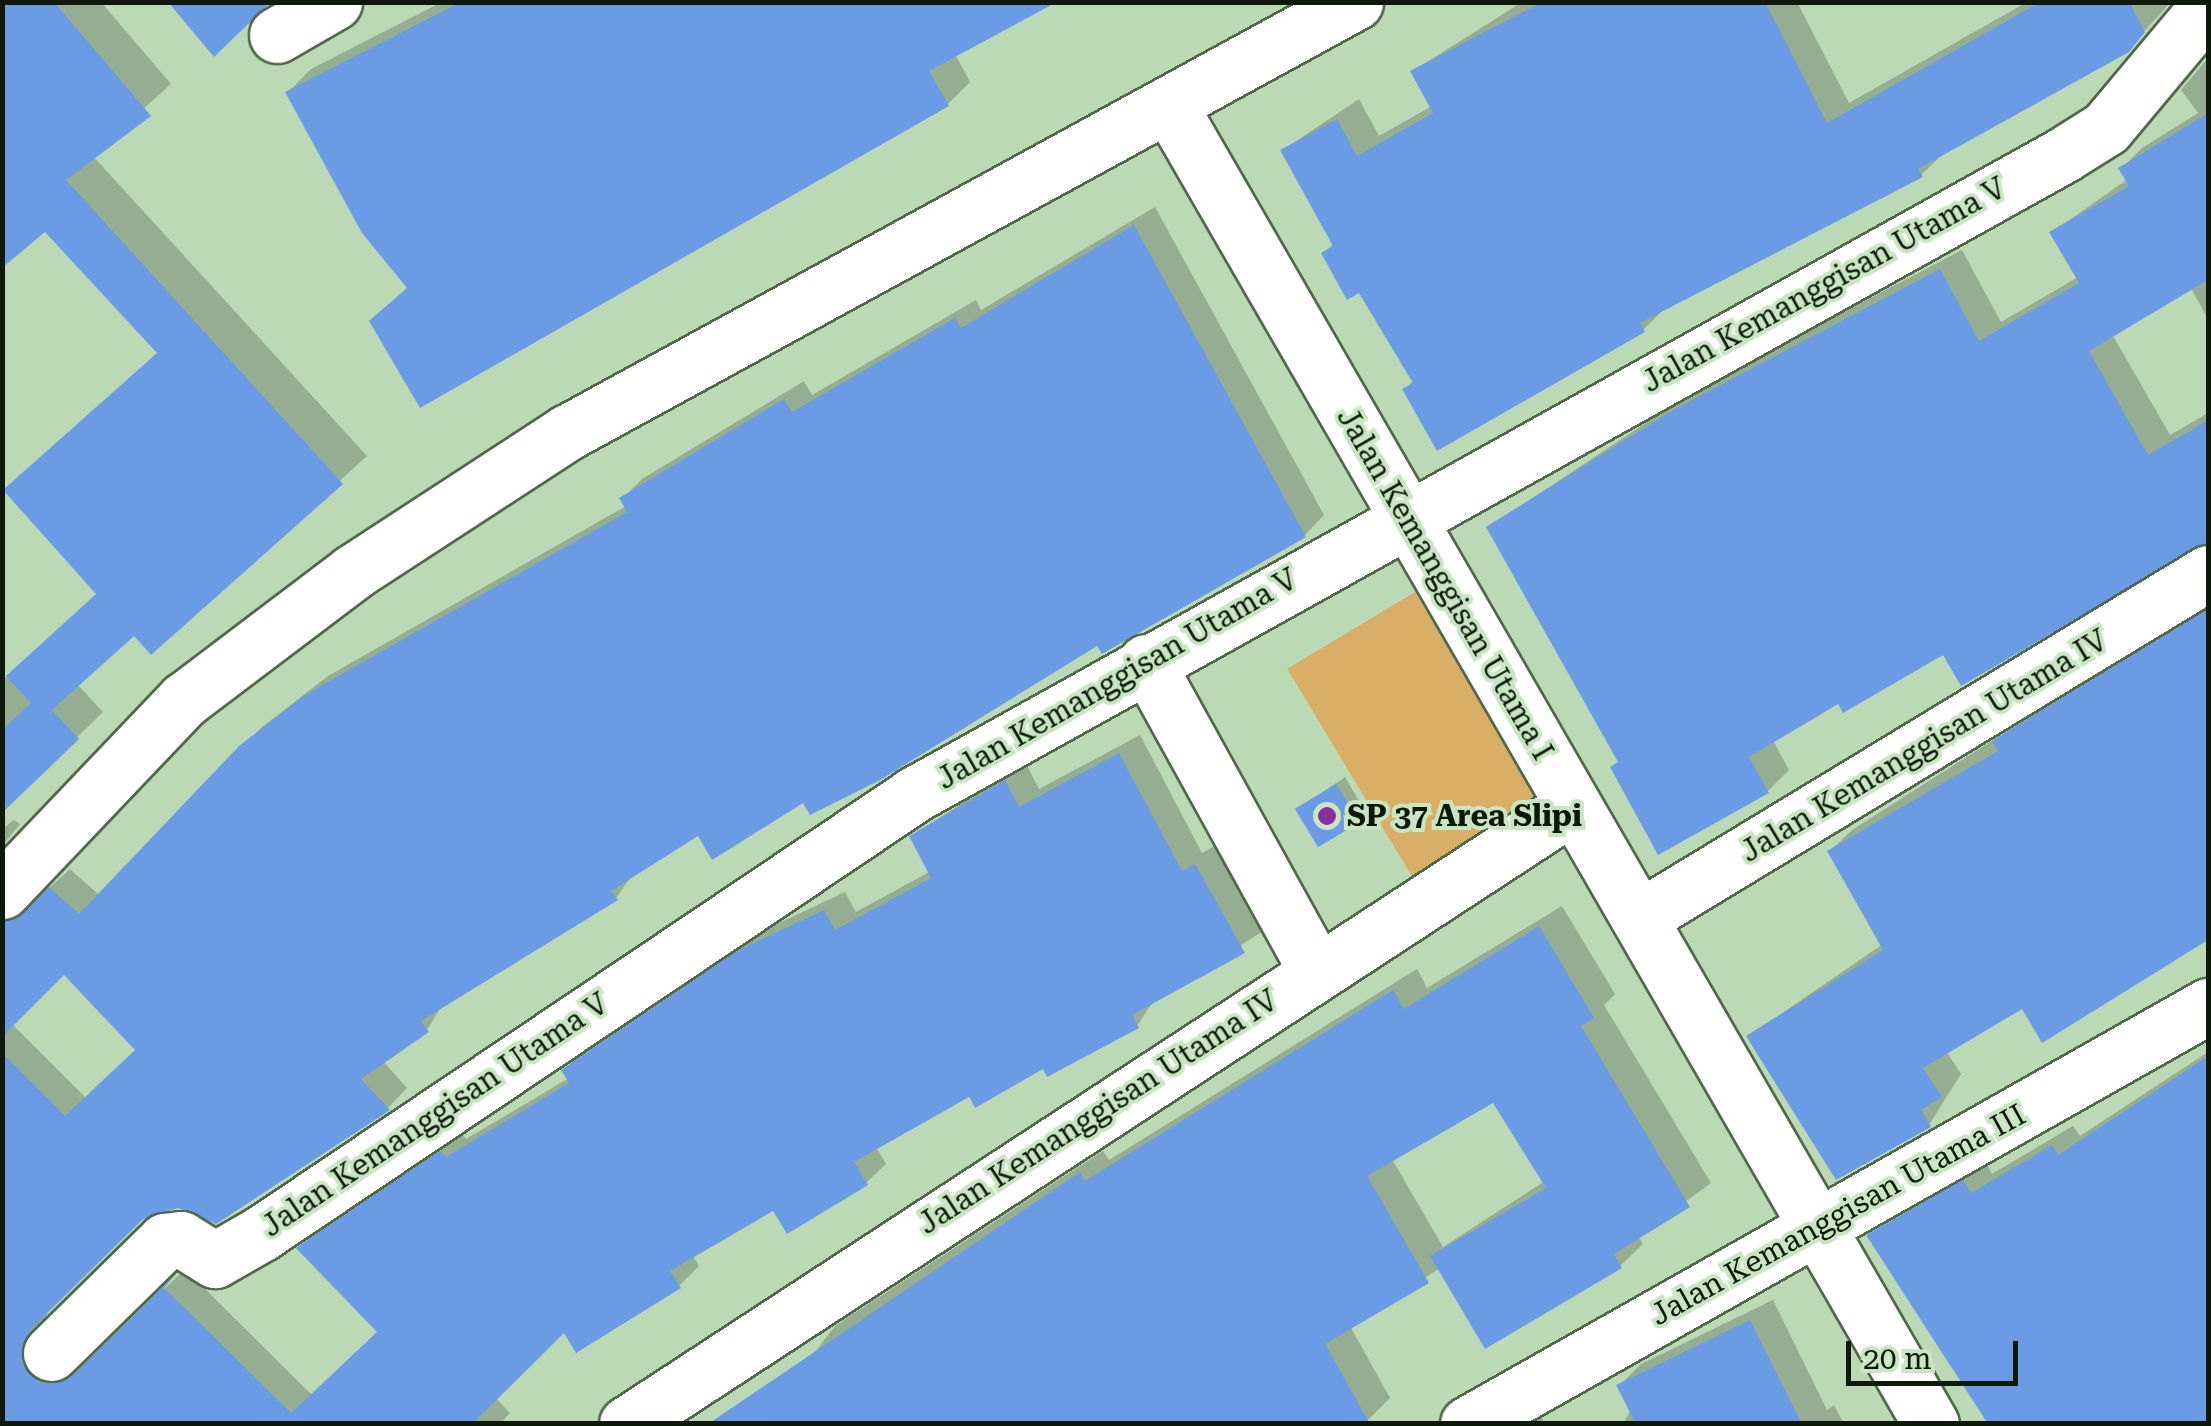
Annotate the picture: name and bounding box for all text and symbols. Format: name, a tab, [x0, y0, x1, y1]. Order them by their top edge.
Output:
street label: Jalan Kemanggisan Utama V	[1636, 170, 2012, 400]
street label: Jalan Kemanggisan Utama I	[1329, 402, 1561, 766]
street label: Jalan Kemanggisan Utama V	[930, 561, 1304, 797]
street label: Jalan Kemanggisan Utama IV	[1734, 622, 2114, 870]
place label: SP 37 Area Slipi	[1347, 798, 1582, 834]
marker: SP 37 Area Slipi	[1316, 805, 1338, 827]
street label: Jalan Kemanggisan Utama IV	[911, 982, 1285, 1242]
street label: Jalan Kemanggisan Utama V	[255, 985, 615, 1245]
street label: Jalan Kemanggisan Utama III	[1644, 1097, 2032, 1333]
scale bar	[1851, 1321, 2024, 1383]
text: 20 m	[1863, 1341, 1932, 1376]

